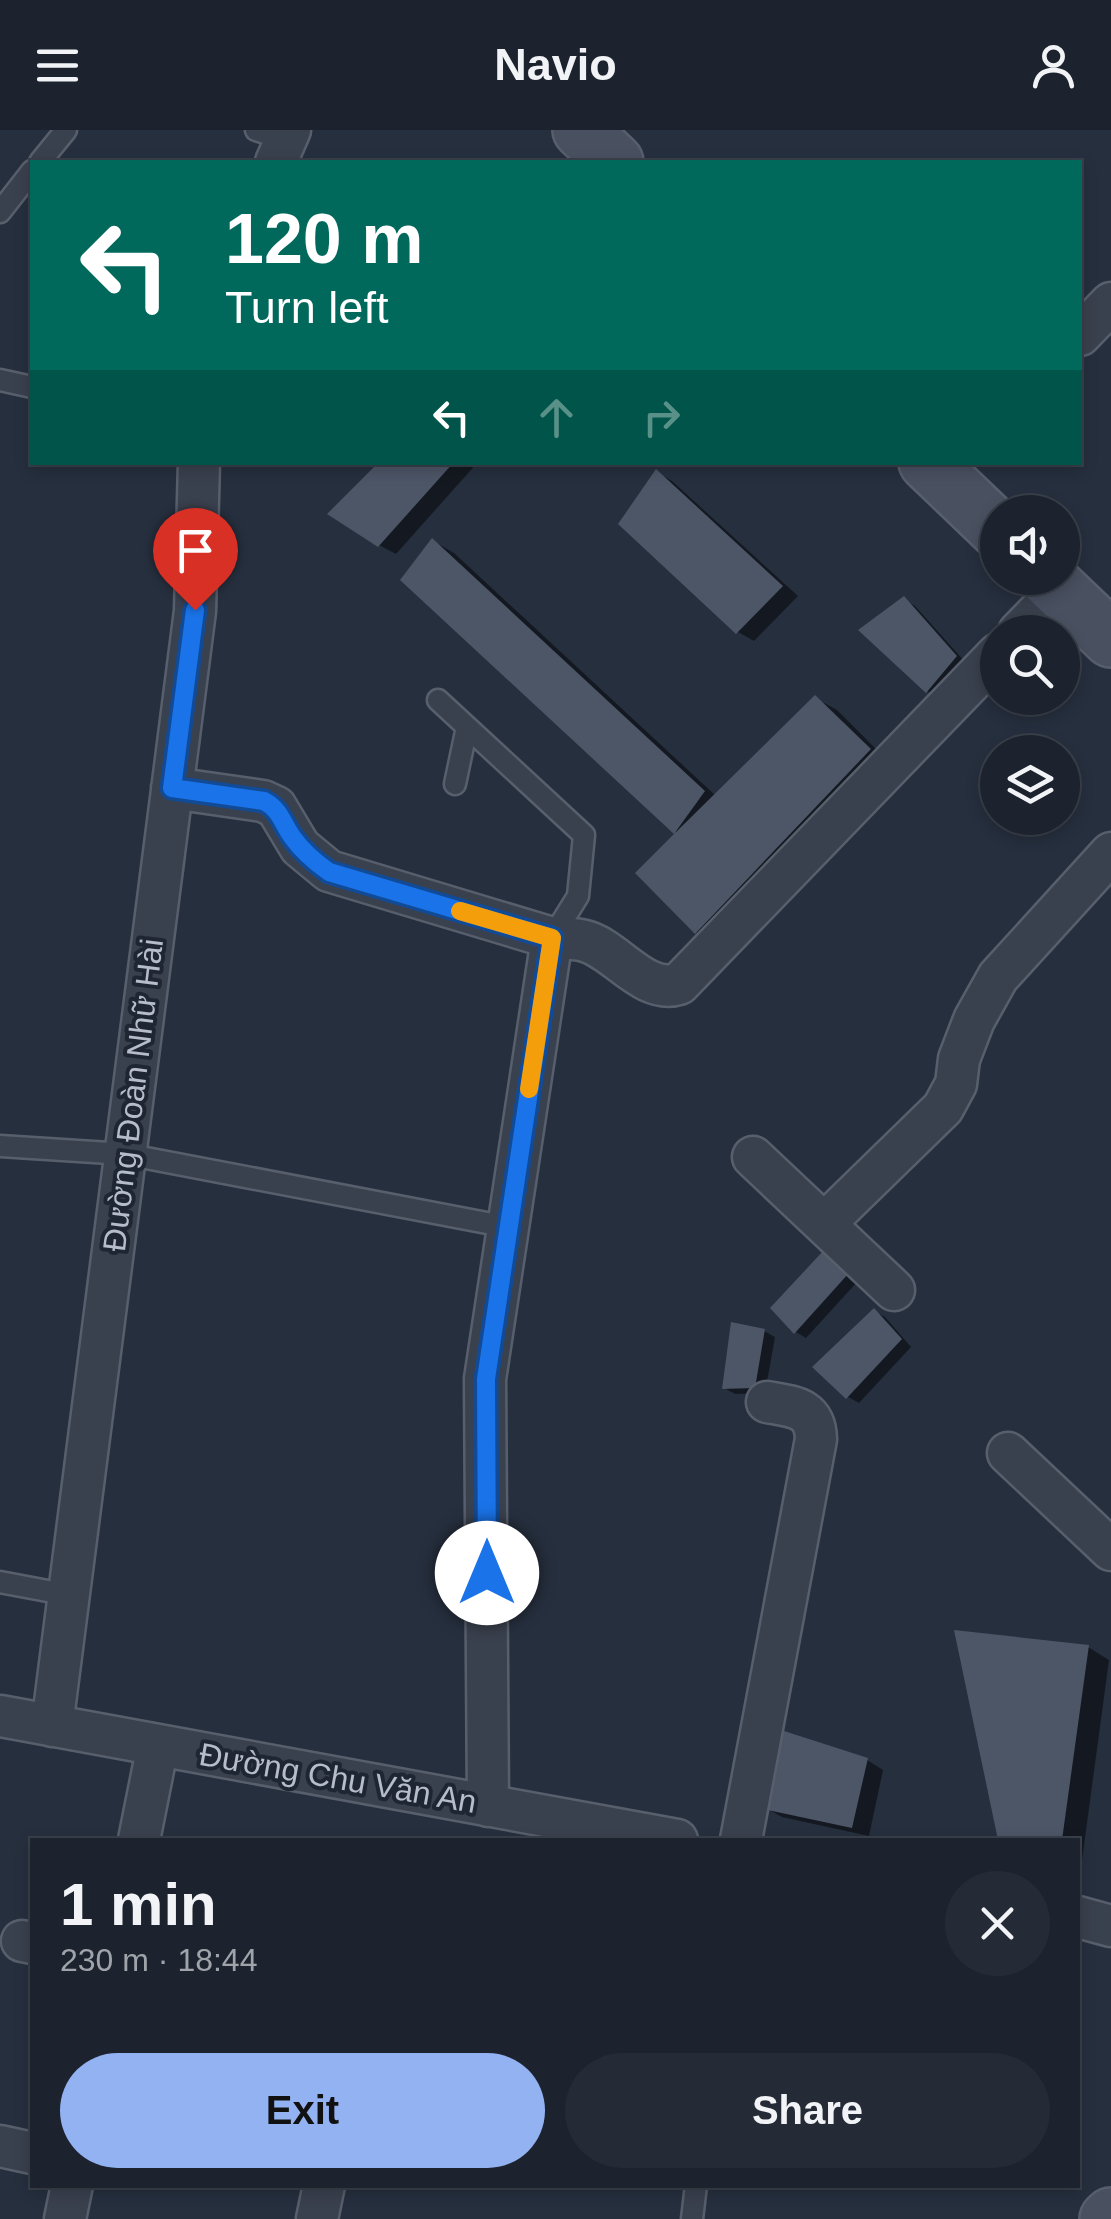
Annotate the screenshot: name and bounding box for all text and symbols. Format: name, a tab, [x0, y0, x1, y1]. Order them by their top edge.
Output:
icon: menu	[30, 38, 85, 93]
icon: person	[1026, 38, 1081, 93]
text: Navio	[494, 39, 617, 90]
icon: left	[60, 200, 190, 330]
text: 120 m	[225, 200, 423, 278]
text: Turn left	[225, 282, 388, 333]
icon: left	[424, 390, 479, 445]
icon: ahead	[529, 390, 584, 445]
icon: right	[634, 390, 689, 445]
map controls	[980, 495, 1080, 835]
button: sound	[980, 495, 1080, 595]
pin	[153, 508, 238, 611]
icon: arrive	[168, 523, 223, 578]
button: search	[980, 615, 1080, 715]
button: layers	[980, 735, 1080, 835]
street label: Đường Đoàn Nhữ Hài	[96, 937, 170, 1253]
position arrow	[435, 1521, 539, 1625]
street label: Đường Chu Văn An	[197, 1736, 479, 1820]
text: 1 min	[60, 1871, 217, 1938]
button: close	[945, 1871, 1050, 1976]
text: 230 m · 18:44	[60, 1942, 257, 1978]
button: Exit	[60, 2053, 545, 2168]
button: Share	[565, 2053, 1050, 2168]

